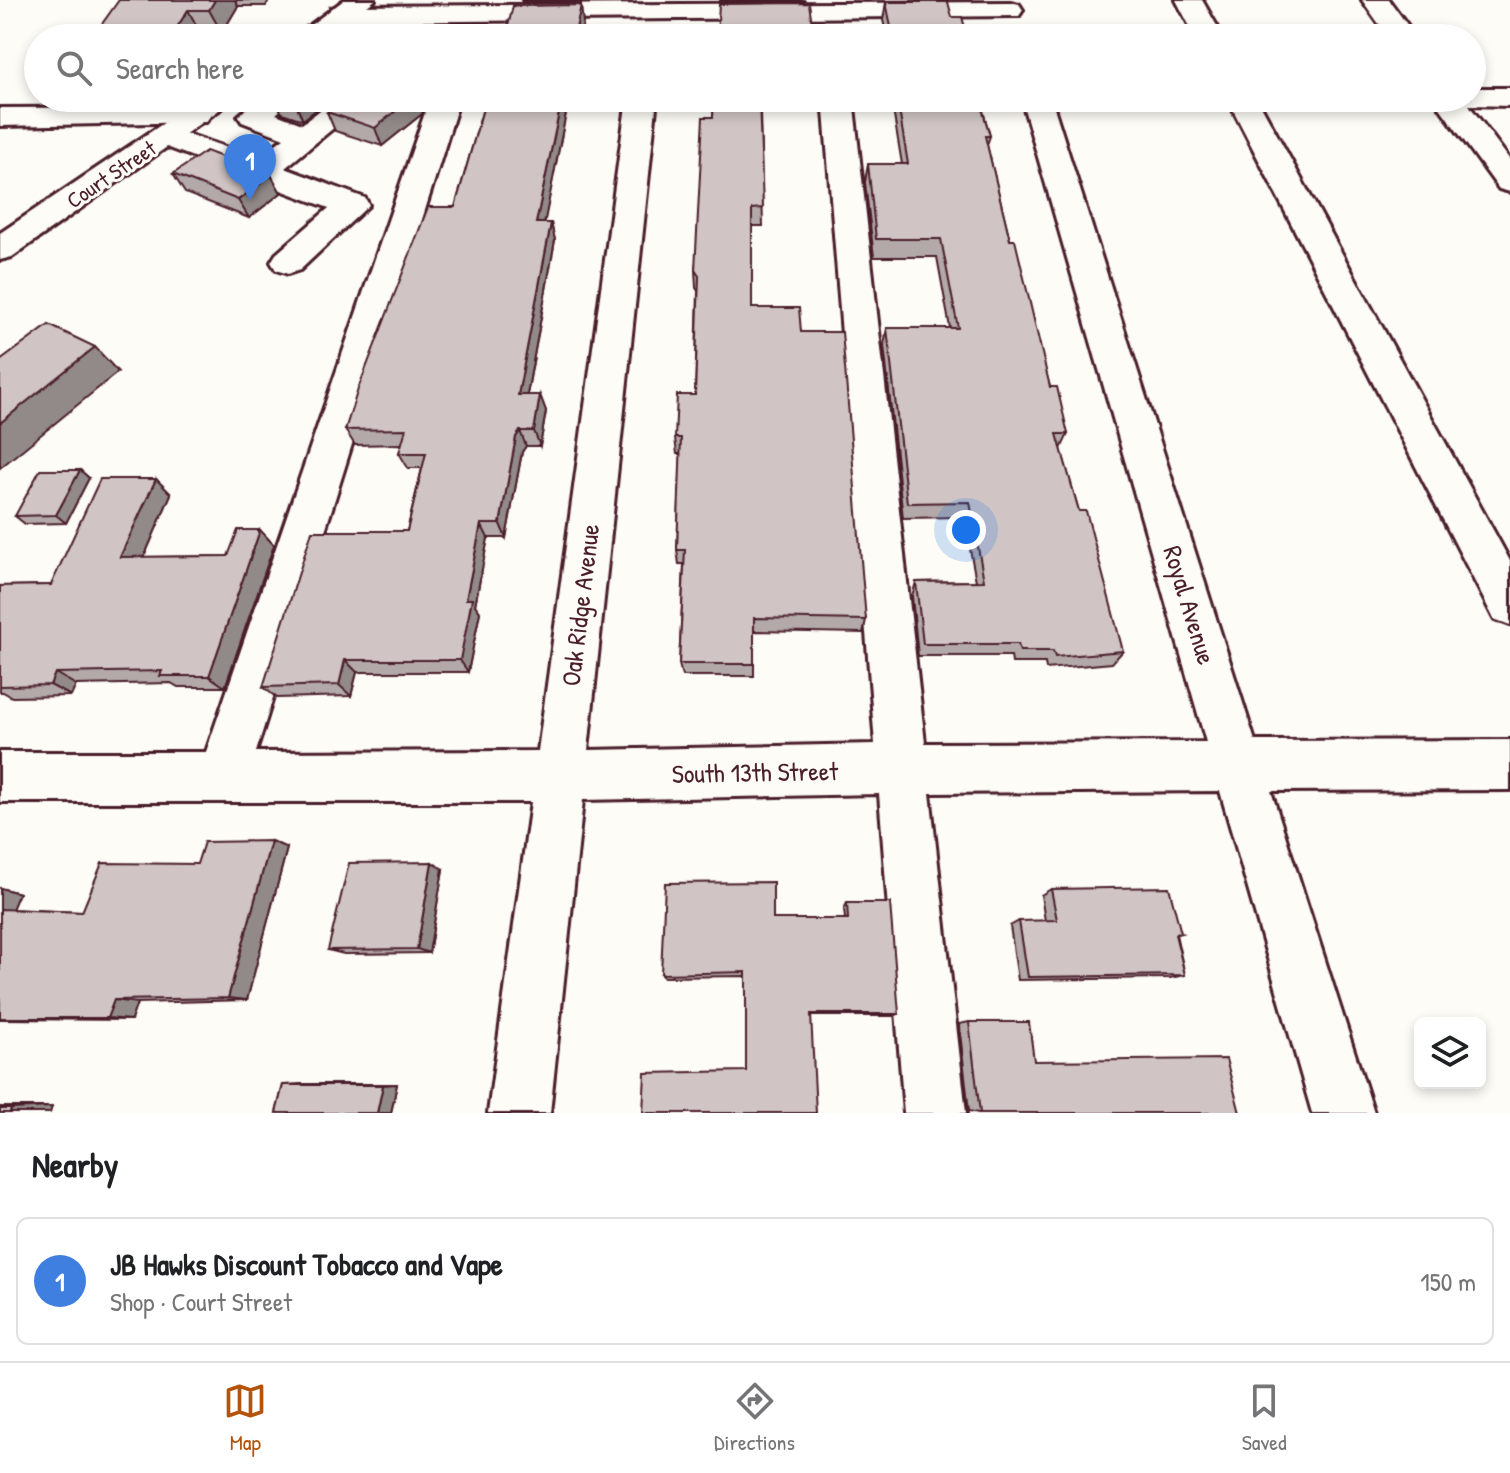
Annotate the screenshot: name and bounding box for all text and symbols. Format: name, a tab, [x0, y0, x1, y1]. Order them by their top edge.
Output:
search box	[24, 24, 1486, 112]
icon: search	[52, 46, 96, 90]
text: Search here	[116, 48, 244, 88]
street label: Court Street	[60, 133, 162, 215]
pin: 1	[224, 134, 276, 200]
your location	[946, 510, 986, 550]
street label: Oak Ridge Avenue	[553, 522, 607, 688]
street label: Royal Avenue	[1155, 541, 1225, 669]
street label: South 13th Street	[672, 753, 839, 791]
map controls	[1414, 1017, 1486, 1089]
button: layers	[1414, 1017, 1486, 1089]
text: Nearby	[32, 1142, 118, 1188]
text: JB Hawks Discount Tobacco and Vape	[110, 1244, 503, 1284]
text: 1	[55, 1264, 65, 1299]
text: 150 m	[1420, 1264, 1476, 1299]
text: Shop · Court Street	[110, 1284, 292, 1319]
tab: Map	[223, 1379, 267, 1457]
tab: Directions	[714, 1379, 795, 1457]
tab: Saved	[1242, 1379, 1287, 1457]

